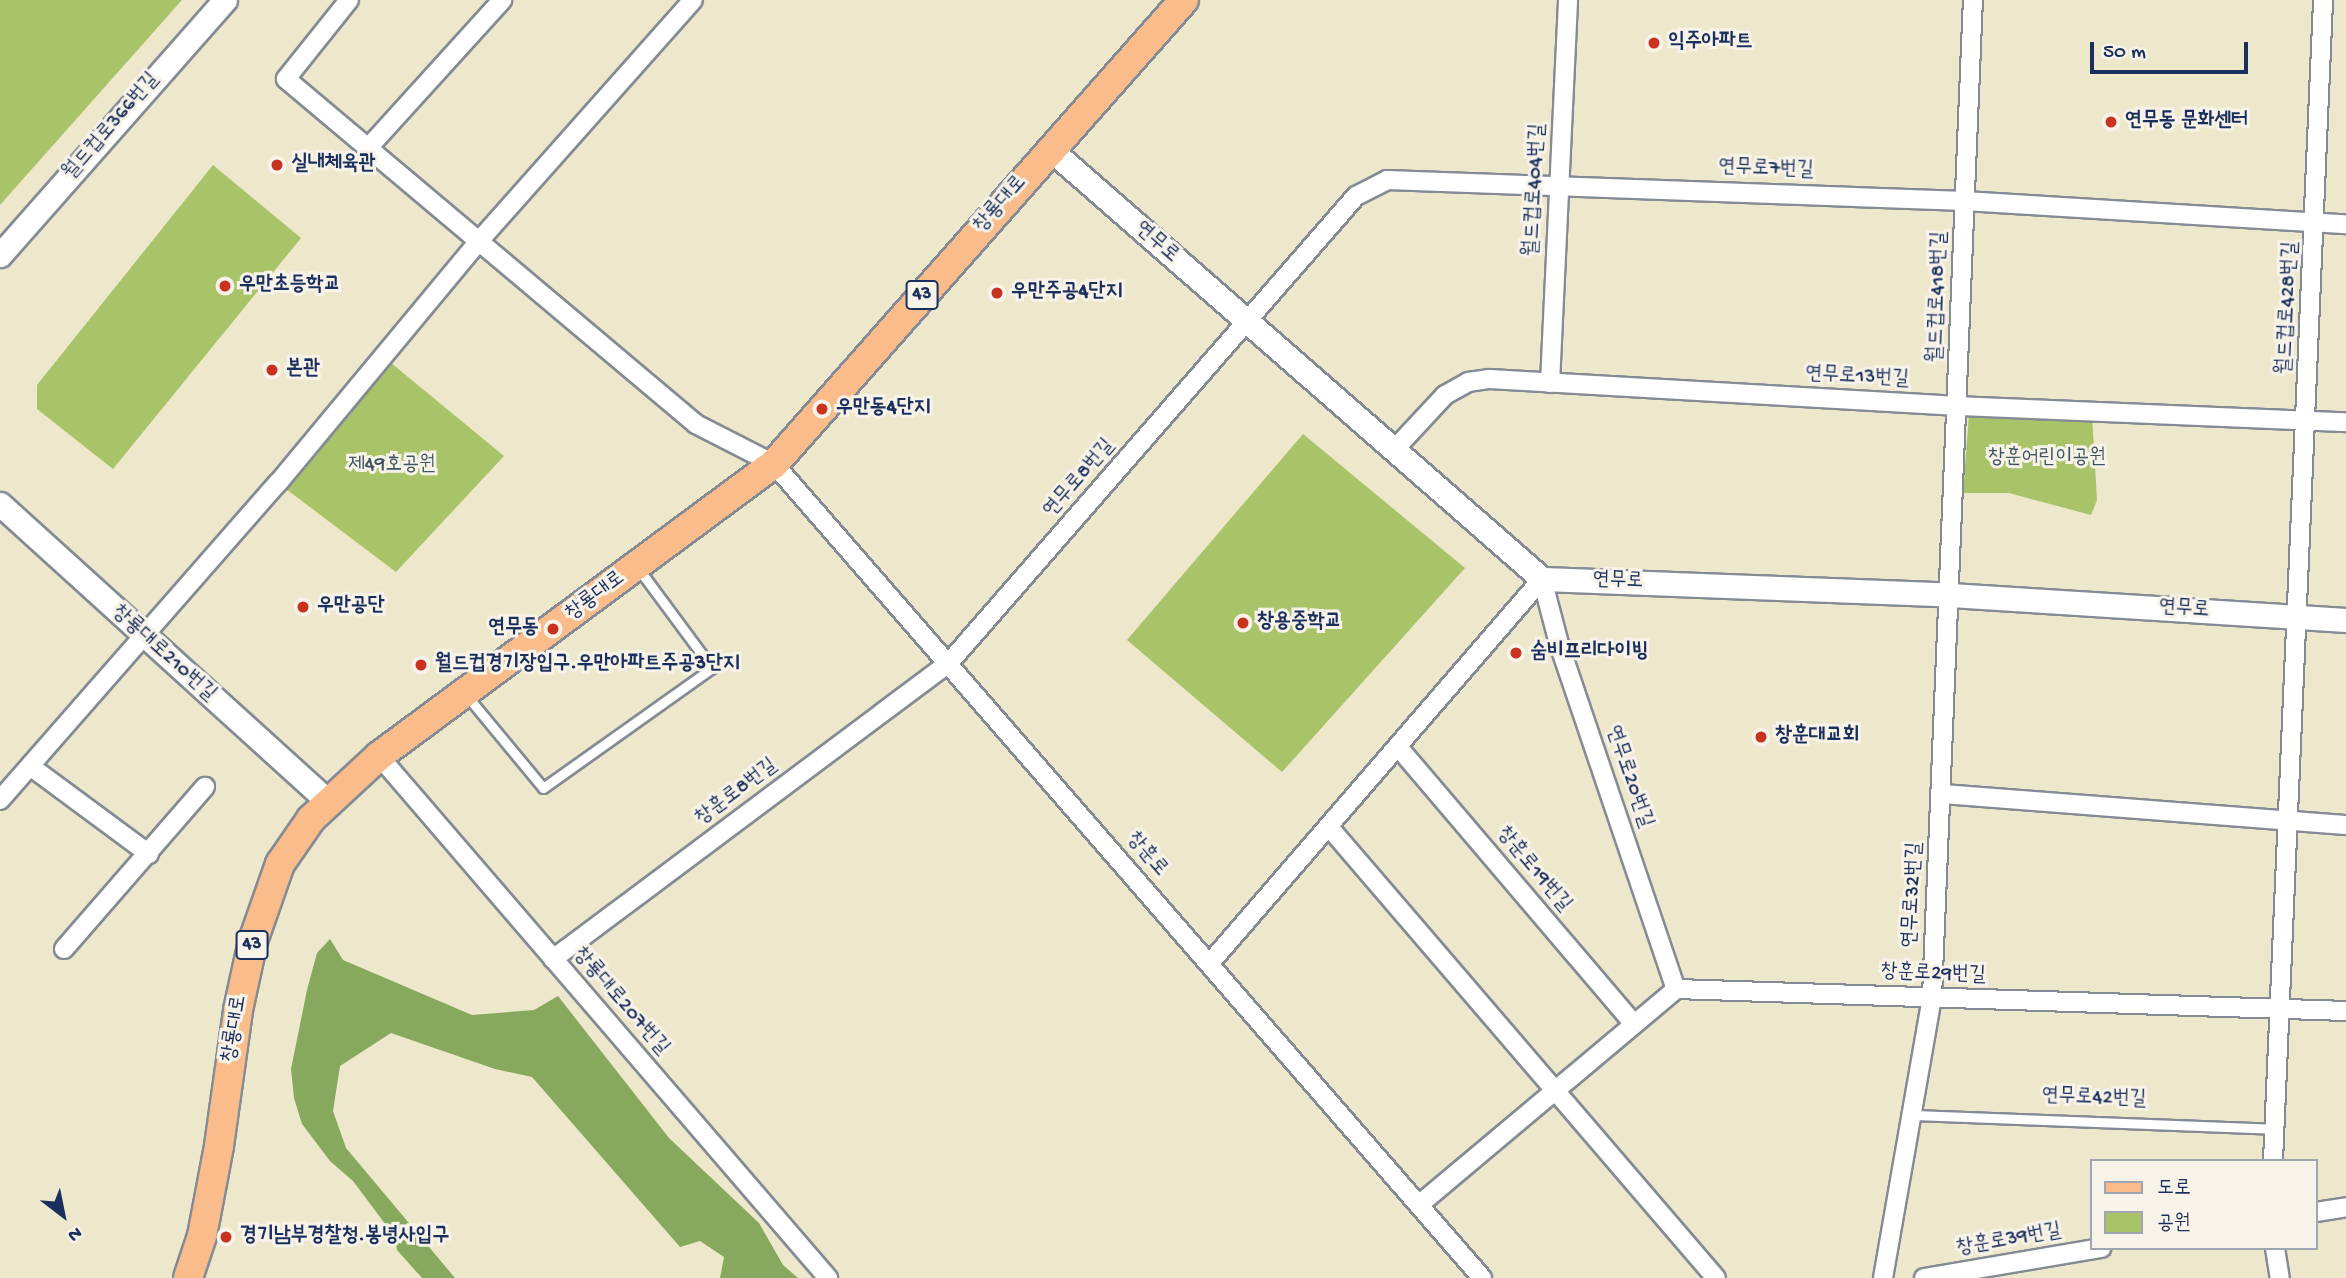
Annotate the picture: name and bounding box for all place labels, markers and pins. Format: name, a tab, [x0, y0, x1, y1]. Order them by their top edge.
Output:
place label: 익주아파트	[1668, 30, 1752, 56]
marker: 익주아파트	[1646, 35, 1662, 51]
place label: 연무동 문화센터	[2125, 109, 2248, 135]
marker: 연무동 문화센터	[2103, 114, 2119, 130]
place label: 실내체육관	[291, 152, 375, 178]
marker: 실내체육관	[269, 157, 285, 173]
place label: 우만초등학교	[239, 273, 340, 299]
marker: 우만초등학교	[217, 278, 233, 294]
place label: 우만주공4단지	[1011, 280, 1122, 306]
marker: 우만주공4단지	[989, 285, 1005, 301]
place label: 본관	[286, 357, 320, 383]
marker: 본관	[264, 362, 280, 378]
place label: 우만동4단지	[836, 396, 930, 422]
marker: 우만동4단지	[814, 401, 830, 417]
place label: 우만공단	[317, 594, 385, 620]
marker: 우만공단	[295, 599, 311, 615]
place label: 창용중학교	[1257, 610, 1341, 636]
marker: 창용중학교	[1235, 615, 1251, 631]
place label: 연무동	[488, 616, 539, 642]
marker: 연무동	[545, 621, 561, 637]
place label: 숨비프리다이빙	[1530, 640, 1648, 666]
marker: 숨비프리다이빙	[1508, 645, 1524, 661]
place label: 월드컵경기장입구.우만아파트주공3단지	[435, 652, 740, 678]
marker: 월드컵경기장입구.우만아파트주공3단지	[413, 657, 429, 673]
place label: 창훈대교회	[1775, 724, 1859, 750]
marker: 창훈대교회	[1753, 729, 1769, 745]
place label: 경기남부경찰청.봉녕사입구	[240, 1224, 449, 1250]
marker: 경기남부경찰청.봉녕사입구	[218, 1229, 234, 1245]

